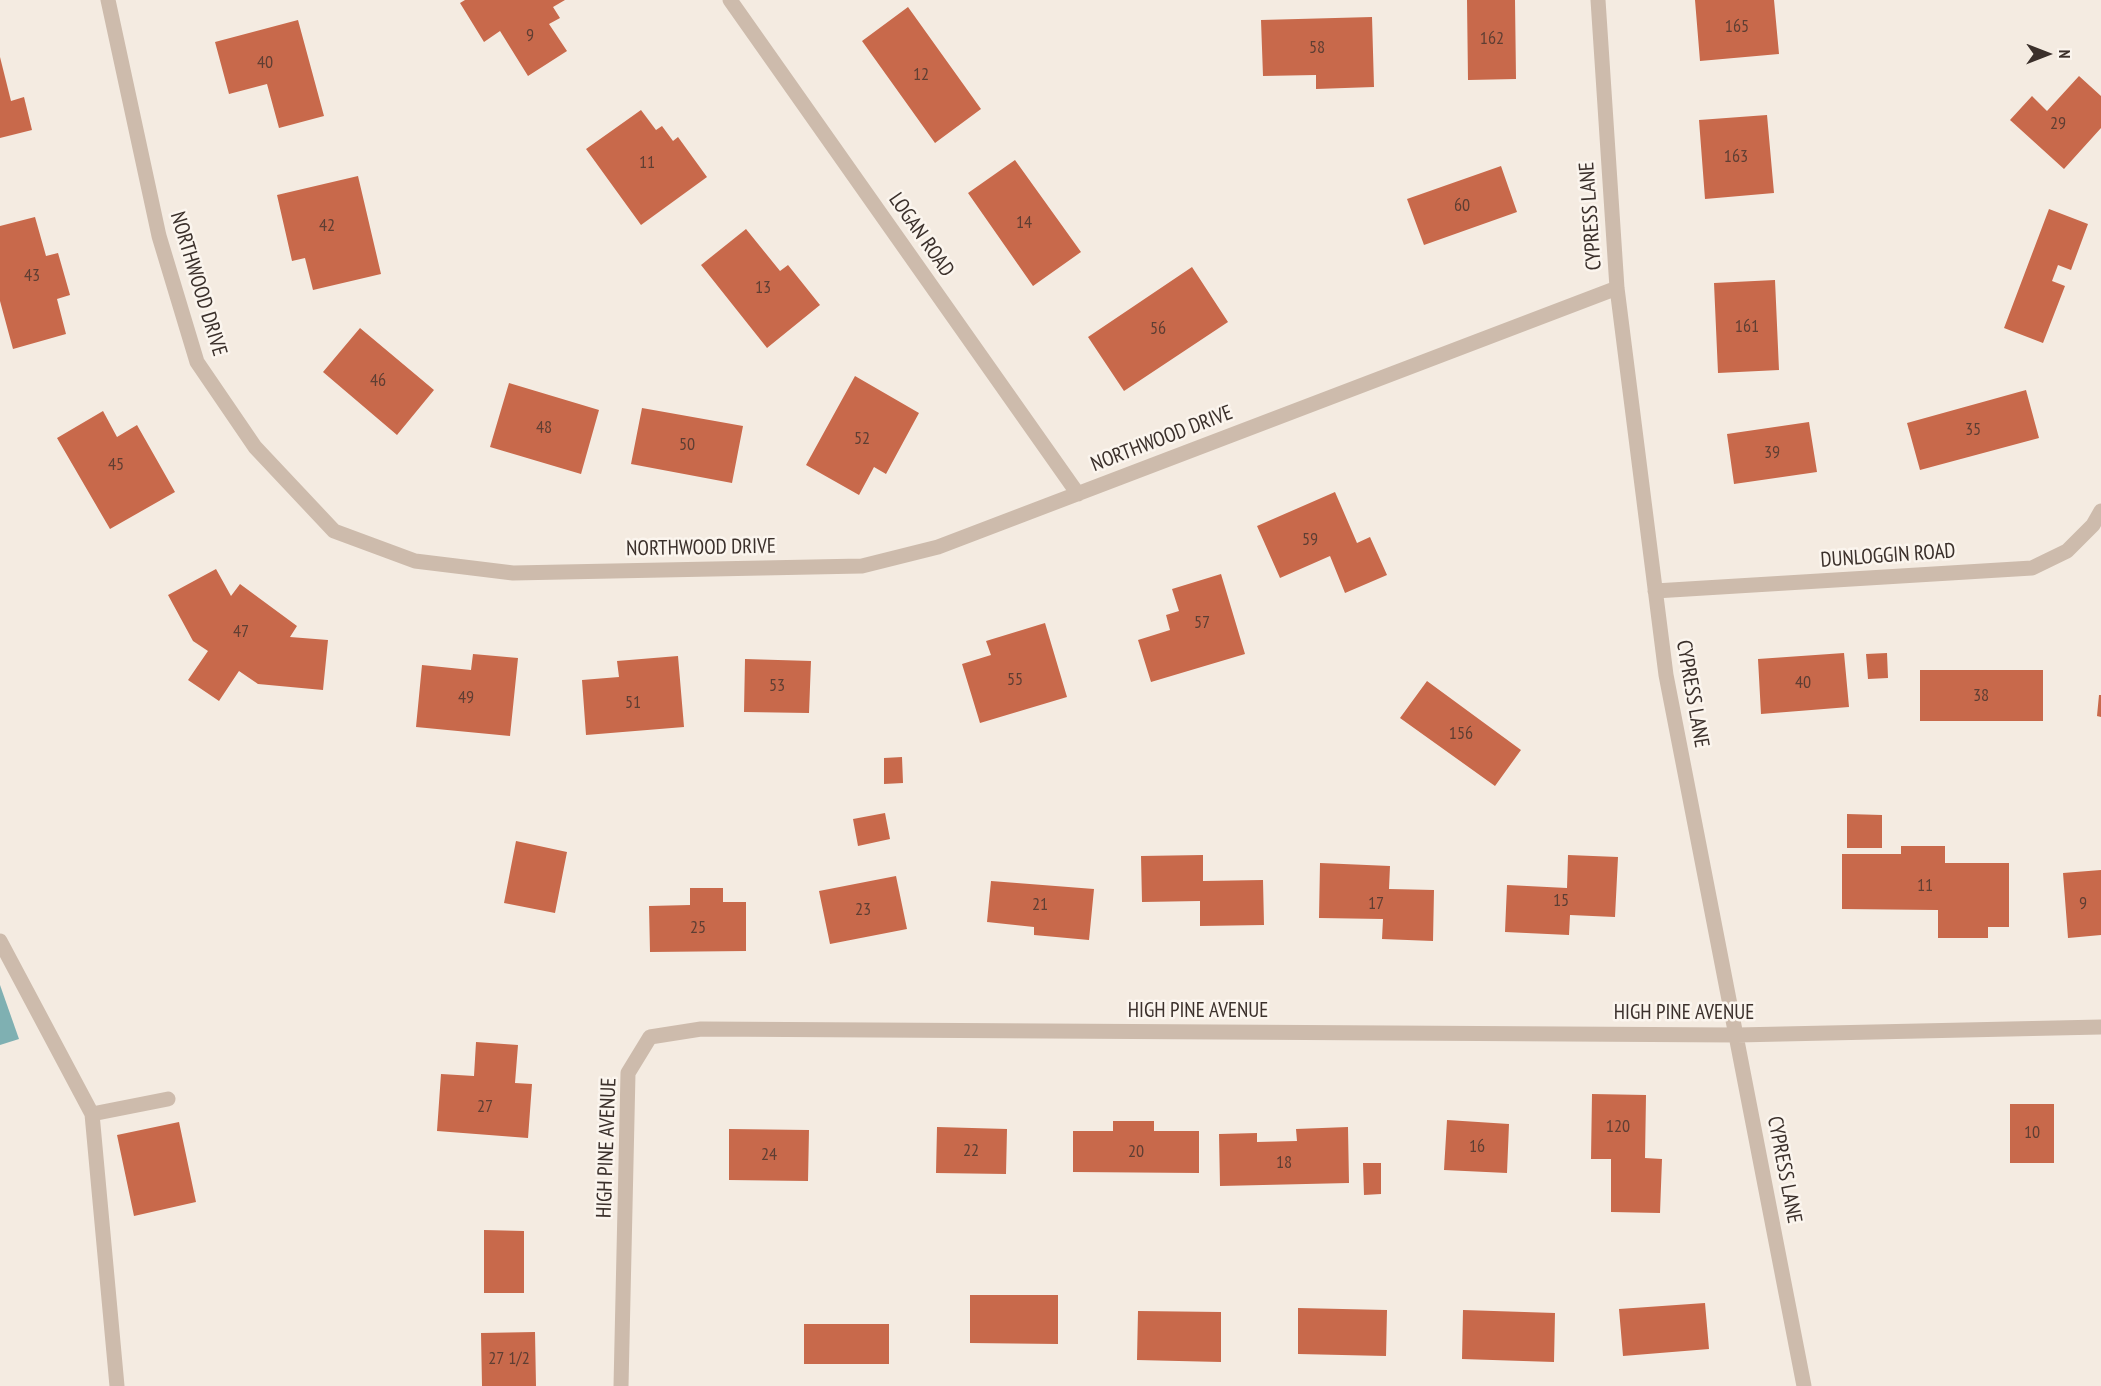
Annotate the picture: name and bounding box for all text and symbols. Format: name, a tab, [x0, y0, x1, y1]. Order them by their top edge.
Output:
house number: 165	[1725, 16, 1749, 38]
north arrow	[2017, 24, 2077, 84]
house number: 9	[526, 25, 534, 47]
house number: 162	[1480, 28, 1504, 50]
house number: 58	[1309, 37, 1325, 59]
text: N	[2055, 50, 2075, 58]
house number: 40	[257, 52, 273, 74]
house number: 12	[913, 64, 929, 86]
house number: 29	[2050, 113, 2066, 135]
house number: 163	[1724, 146, 1748, 168]
house number: 11	[639, 152, 655, 174]
street label: CYPRESS LANE	[1575, 161, 1607, 271]
street label: LOGAN ROAD	[883, 188, 959, 282]
house number: 60	[1454, 195, 1470, 217]
street label: NORTHWOOD DRIVE	[164, 209, 232, 359]
house number: 14	[1016, 212, 1032, 234]
house number: 42	[319, 215, 335, 237]
house number: 43	[24, 265, 40, 287]
house number: 13	[755, 277, 771, 299]
house number: 161	[1735, 316, 1759, 338]
house number: 56	[1150, 318, 1166, 340]
house number: 46	[370, 370, 386, 392]
street label: NORTHWOOD DRIVE	[1088, 400, 1236, 478]
house number: 48	[536, 417, 552, 439]
house number: 35	[1965, 419, 1981, 441]
house number: 52	[854, 428, 870, 450]
house number: 50	[679, 434, 695, 456]
house number: 39	[1764, 442, 1780, 464]
house number: 45	[108, 454, 124, 476]
house number: 59	[1302, 529, 1318, 551]
street label: NORTHWOOD DRIVE	[626, 534, 776, 562]
street label: DUNLOGGIN ROAD	[1820, 539, 1956, 573]
house number: 57	[1194, 612, 1210, 634]
house number: 47	[233, 621, 249, 643]
street label: CYPRESS LANE	[1670, 638, 1714, 750]
house number: 55	[1007, 669, 1023, 691]
house number: 40	[1795, 672, 1811, 694]
house number: 53	[769, 675, 785, 697]
house number: 38	[1973, 685, 1989, 707]
house number: 49	[458, 687, 474, 709]
house number: 51	[625, 692, 641, 714]
house number: 156	[1449, 723, 1473, 745]
house number: 11	[1917, 875, 1933, 897]
house number: 15	[1553, 890, 1569, 912]
house number: 17	[1368, 893, 1384, 915]
house number: 9	[2079, 893, 2087, 915]
house number: 21	[1032, 894, 1048, 916]
house number: 23	[855, 899, 871, 921]
house number: 25	[690, 917, 706, 939]
street label: HIGH PINE AVENUE	[1128, 998, 1268, 1024]
street label: HIGH PINE AVENUE	[1614, 1000, 1754, 1026]
street label: HIGH PINE AVENUE	[592, 1077, 622, 1219]
house number: 27	[477, 1096, 493, 1118]
street label: CYPRESS LANE	[1761, 1114, 1807, 1226]
house number: 120	[1606, 1116, 1630, 1138]
house number: 10	[2024, 1122, 2040, 1144]
house number: 16	[1469, 1136, 1485, 1158]
house number: 22	[963, 1140, 979, 1162]
house number: 20	[1128, 1141, 1144, 1163]
house number: 24	[761, 1144, 777, 1166]
house number: 18	[1276, 1152, 1292, 1174]
house number: 27 1/2	[488, 1348, 530, 1370]

